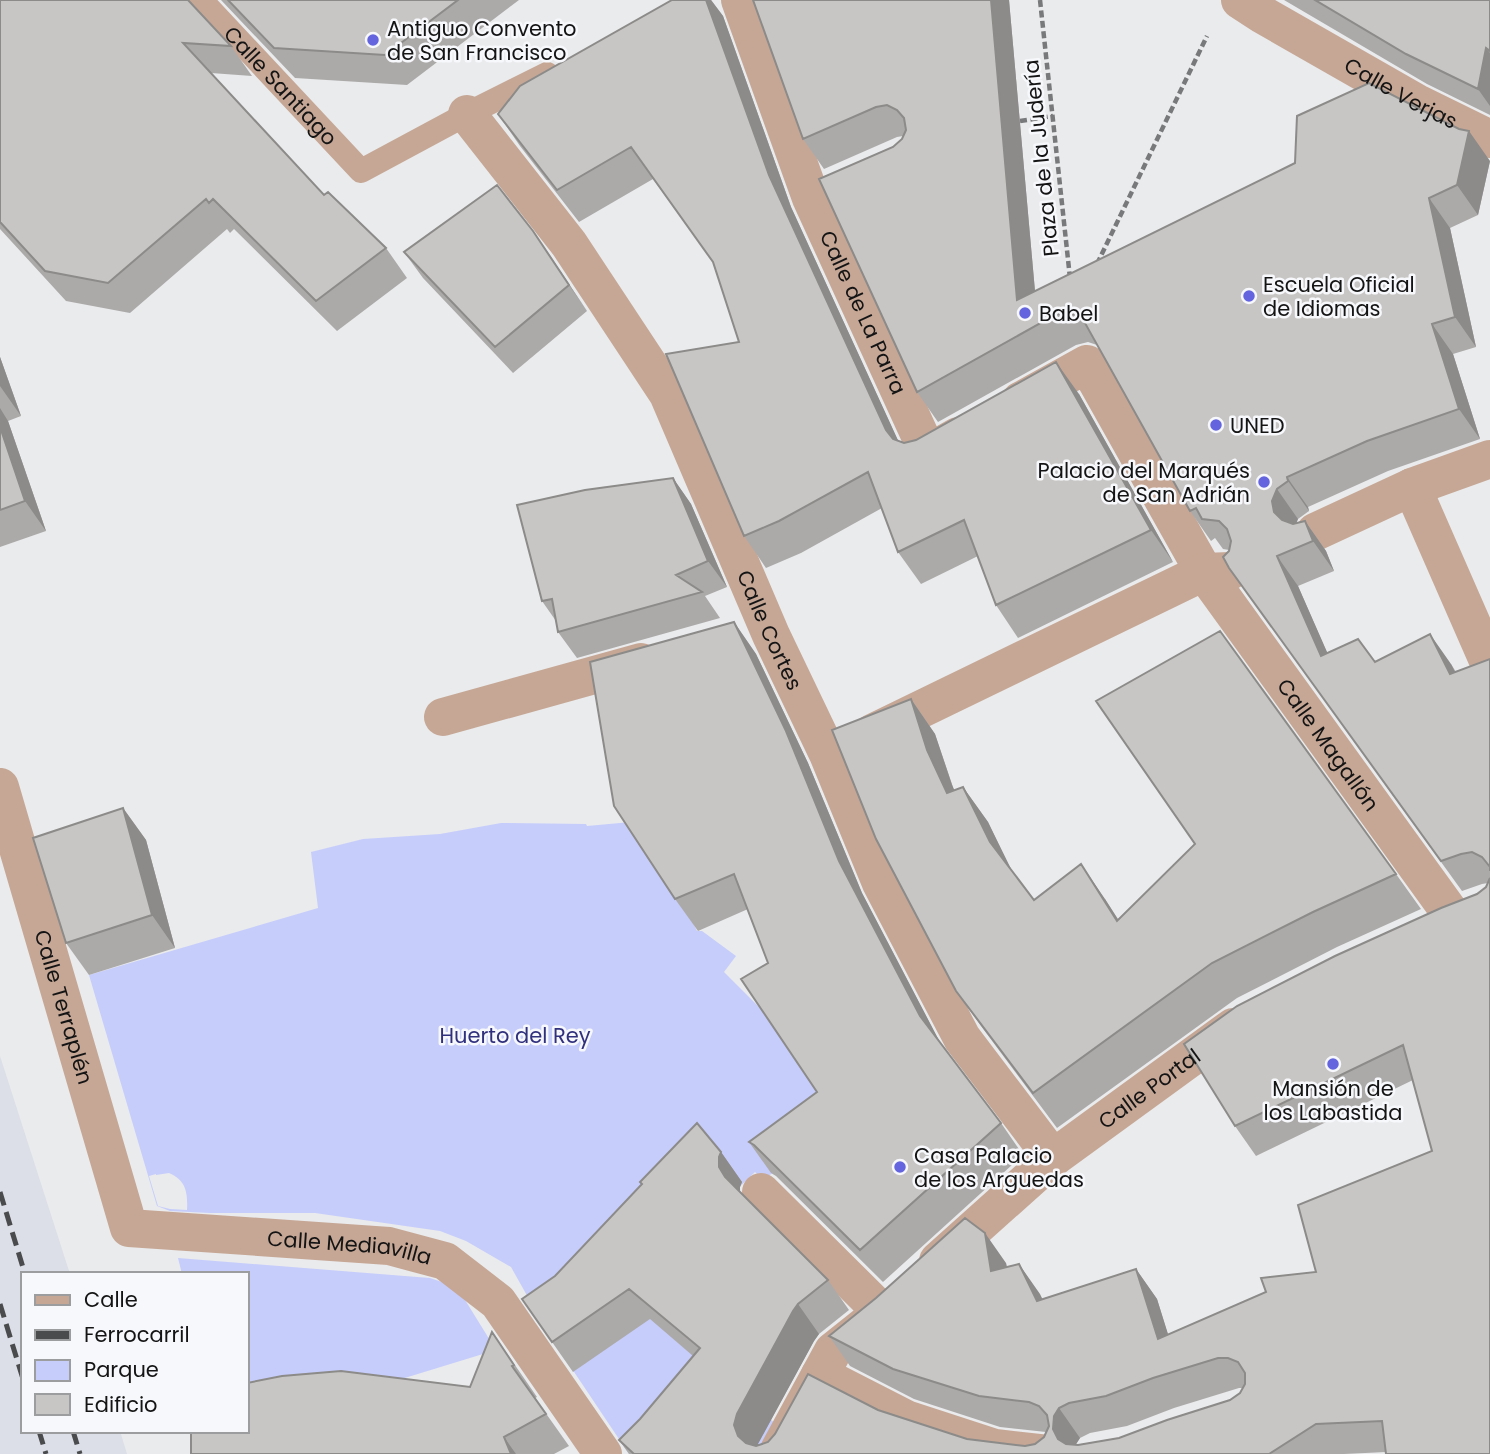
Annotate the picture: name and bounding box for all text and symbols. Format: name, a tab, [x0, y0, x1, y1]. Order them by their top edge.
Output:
place label: Antiguo Convento de San Francisco	[387, 14, 577, 67]
street label: Calle Santiago	[218, 19, 344, 152]
marker: Antiguo Convento de San Francisco	[365, 32, 381, 48]
street label: Calle Verjas	[1339, 50, 1463, 135]
street label: Plaza de la Judería	[1016, 58, 1066, 258]
street label: Calle de La Parra	[813, 226, 914, 399]
place label: Escuela Oficial de Idiomas	[1263, 270, 1415, 323]
marker: Escuela Oficial de Idiomas	[1241, 288, 1257, 304]
place label: Babel	[1039, 299, 1098, 328]
marker: Babel	[1017, 305, 1033, 321]
place label: UNED	[1230, 411, 1285, 440]
marker: UNED	[1208, 417, 1224, 433]
place label: Palacio del Marqués de San Adrián	[1038, 456, 1250, 509]
marker: Palacio del Marqués de San Adrián	[1256, 474, 1272, 490]
street label: Calle Cortes	[730, 566, 810, 695]
street label: Calle Magallón	[1271, 672, 1386, 817]
street label: Calle Terraplén	[28, 926, 101, 1087]
park label: Huerto del Rey	[439, 1021, 591, 1050]
street label: Calle Portal	[1092, 1041, 1206, 1135]
marker: Mansión de los Labastida	[1325, 1056, 1341, 1072]
place label: Mansión de los Labastida	[1264, 1074, 1403, 1127]
place label: Casa Palacio de los Arguedas	[914, 1141, 1084, 1194]
marker: Casa Palacio de los Arguedas	[892, 1159, 908, 1175]
street label: Calle Mediavilla	[266, 1223, 435, 1271]
legend	[21, 1272, 248, 1433]
text: Calle	[84, 1285, 138, 1314]
text: Ferrocarril	[84, 1320, 190, 1349]
text: Parque	[84, 1355, 159, 1384]
text: Edificio	[84, 1390, 158, 1419]

